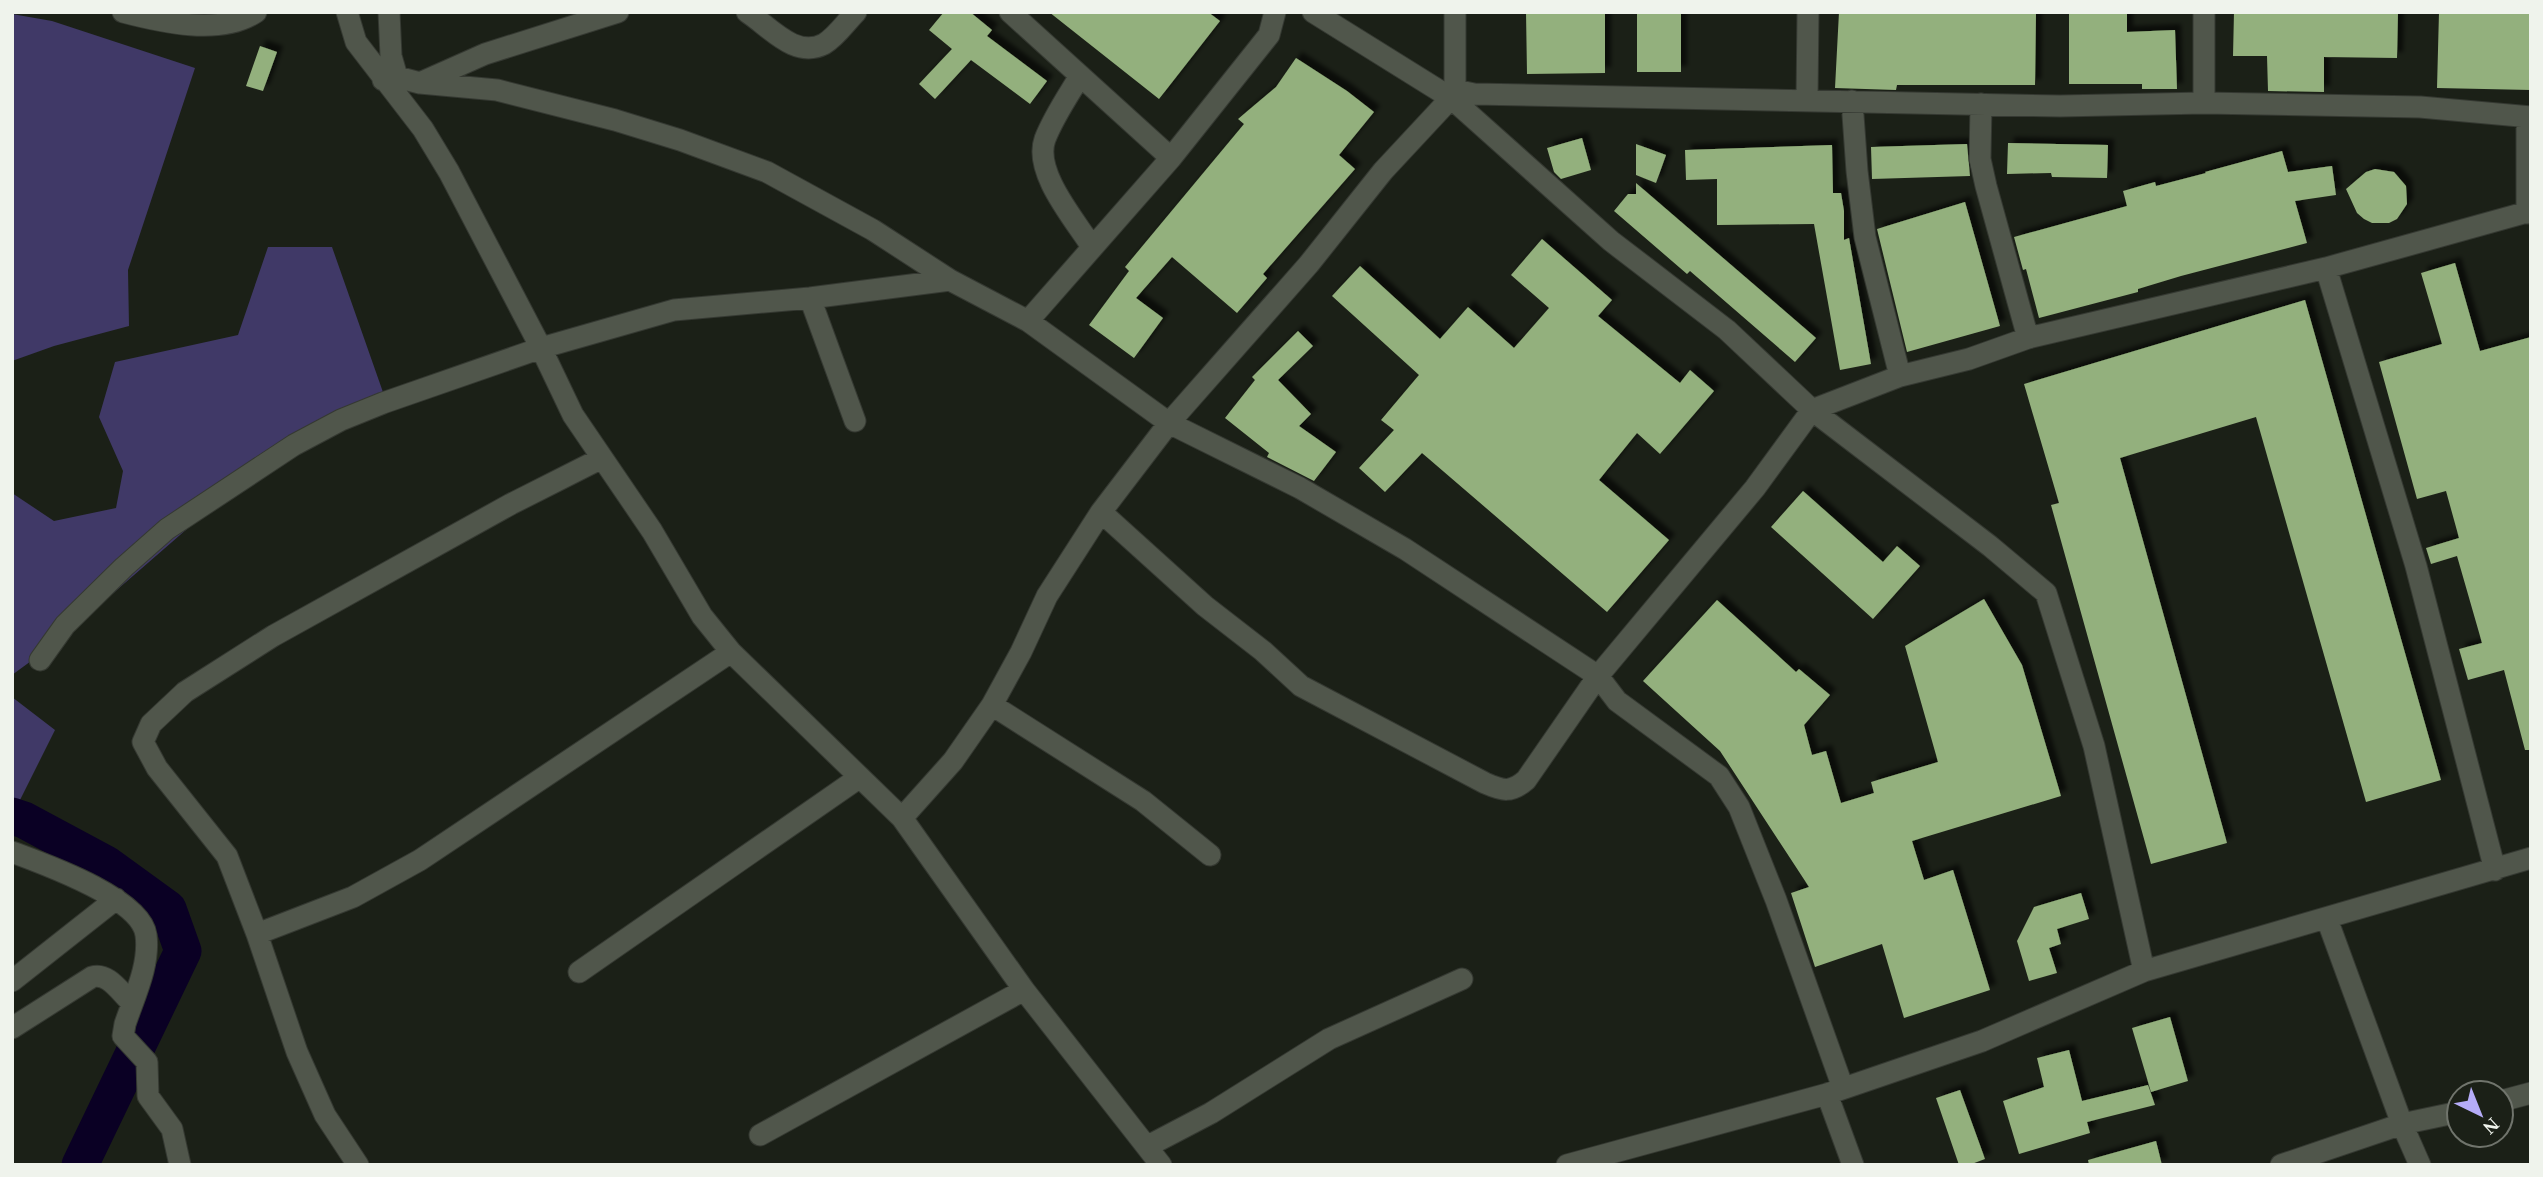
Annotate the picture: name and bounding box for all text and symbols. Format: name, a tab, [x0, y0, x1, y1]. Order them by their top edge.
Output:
north arrow	[2445, 1079, 2515, 1149]
text: N	[2479, 1114, 2503, 1139]

